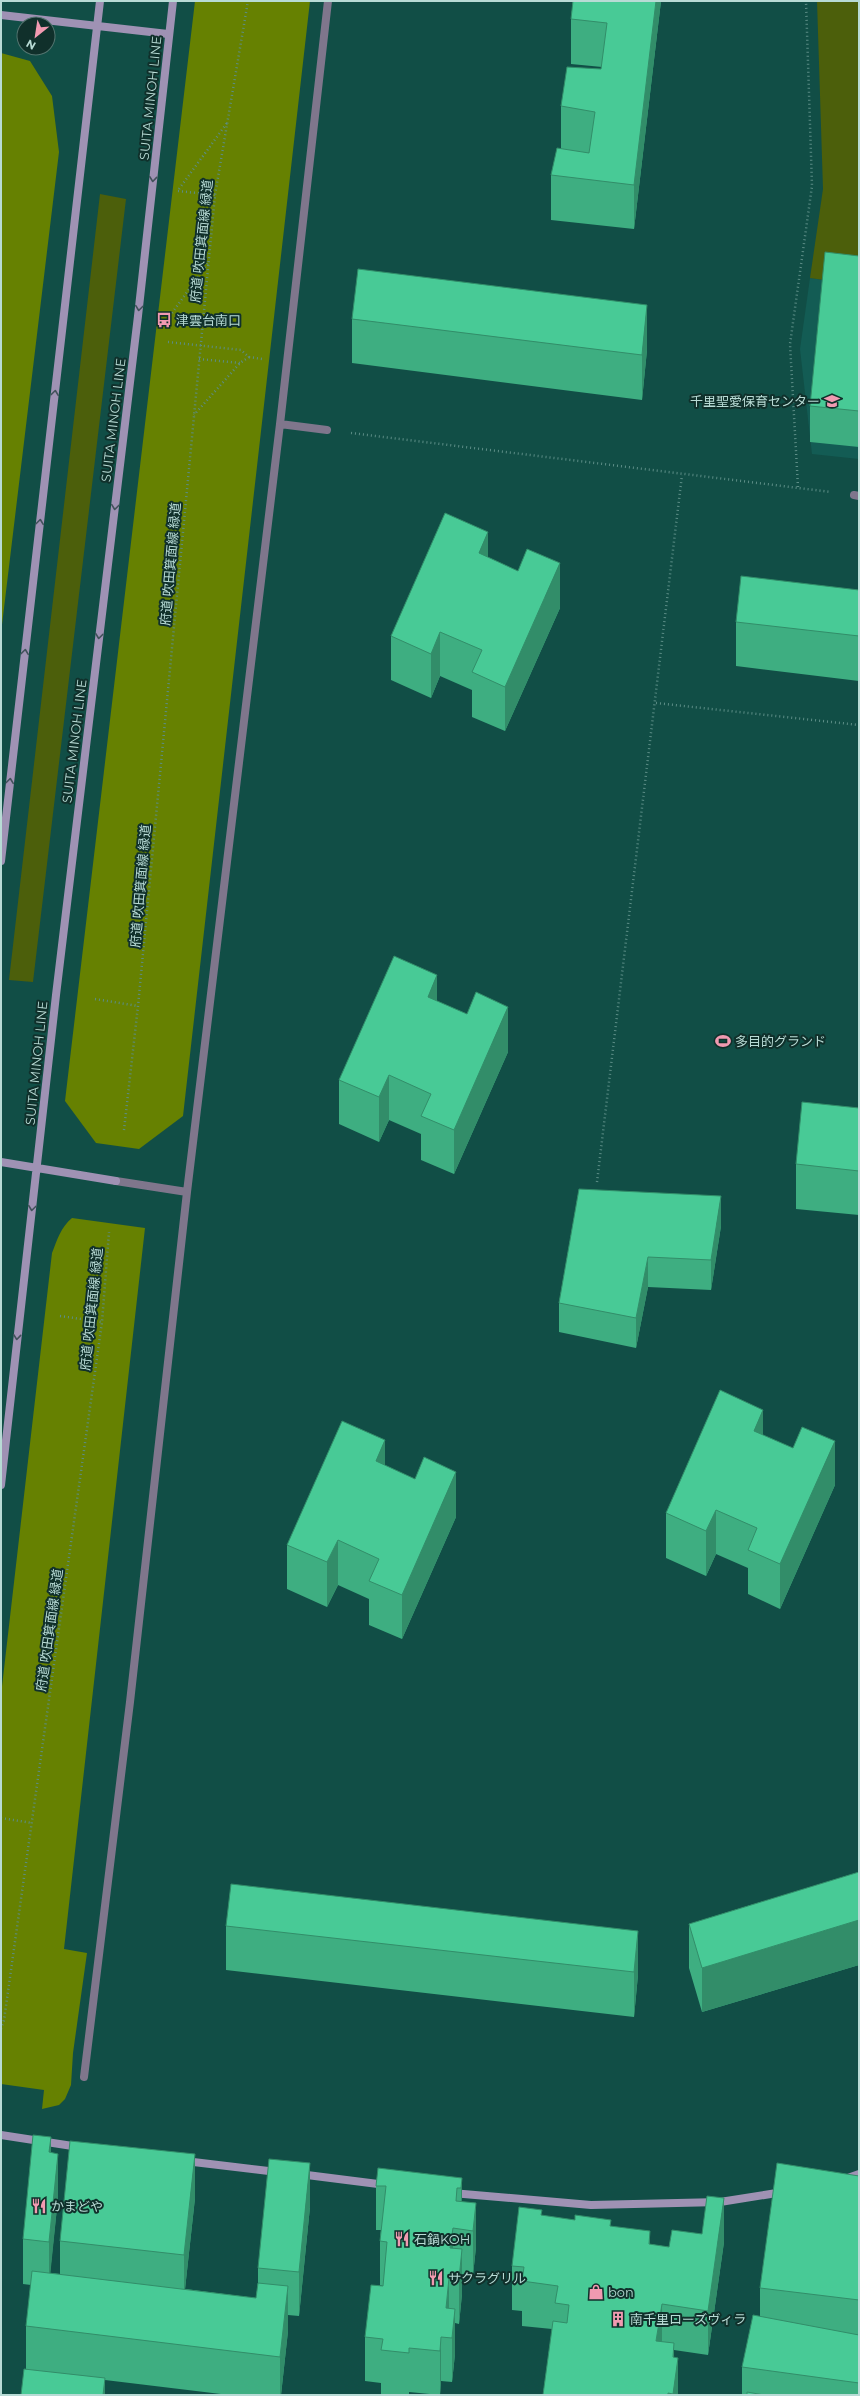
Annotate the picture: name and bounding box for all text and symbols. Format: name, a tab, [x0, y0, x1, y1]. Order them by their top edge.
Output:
north arrow	[16, 16, 56, 56]
street label: SUITA MINOH LINE	[136, 35, 164, 161]
text: N	[24, 36, 38, 53]
one-way arrow	[149, 176, 158, 182]
street label: 府道 吹田箕面線 緑道	[187, 179, 215, 303]
one-way arrow	[134, 305, 143, 311]
bus stop icon: 津雲台南口	[155, 311, 173, 329]
place label: 津雲台南口	[176, 312, 241, 328]
street label: SUITA MINOH LINE	[97, 357, 129, 483]
one-way arrow	[51, 390, 60, 396]
school or university icon: 千里聖愛保育センター	[823, 392, 841, 410]
place label: 千里聖愛保育センター	[690, 393, 820, 409]
street label: 府道 吹田箕面線 緑道	[157, 502, 183, 626]
one-way arrow	[111, 504, 120, 510]
one-way arrow	[36, 519, 45, 525]
one-way arrow	[95, 633, 104, 639]
one-way arrow	[21, 649, 30, 655]
street label: SUITA MINOH LINE	[58, 678, 90, 804]
one-way arrow	[6, 778, 15, 784]
street label: 府道 吹田箕面線 緑道	[127, 824, 153, 948]
street label: SUITA MINOH LINE	[22, 1000, 50, 1126]
sports icon: 多目的グランド	[714, 1032, 732, 1050]
place label: 多目的グランド	[735, 1033, 826, 1049]
one-way arrow	[28, 1204, 37, 1211]
street label: 府道 吹田箕面線 緑道	[77, 1247, 105, 1371]
one-way arrow	[13, 1334, 22, 1340]
street label: 府道 吹田箕面線 緑道	[32, 1568, 66, 1692]
restaurant icon: かまどや	[30, 2197, 48, 2215]
place label: かまどや	[51, 2198, 103, 2214]
restaurant icon: 石鍋KOH	[393, 2230, 411, 2248]
place label: 石鍋KOH	[414, 2231, 470, 2247]
restaurant icon: サクラグリル	[427, 2269, 445, 2287]
place label: サクラグリル	[448, 2270, 526, 2286]
shop icon: bon	[587, 2283, 605, 2301]
place label: bon	[608, 2284, 634, 2300]
building icon: 南千里ローズヴィラ	[609, 2310, 627, 2328]
place label: 南千里ローズヴィラ	[630, 2311, 746, 2327]

